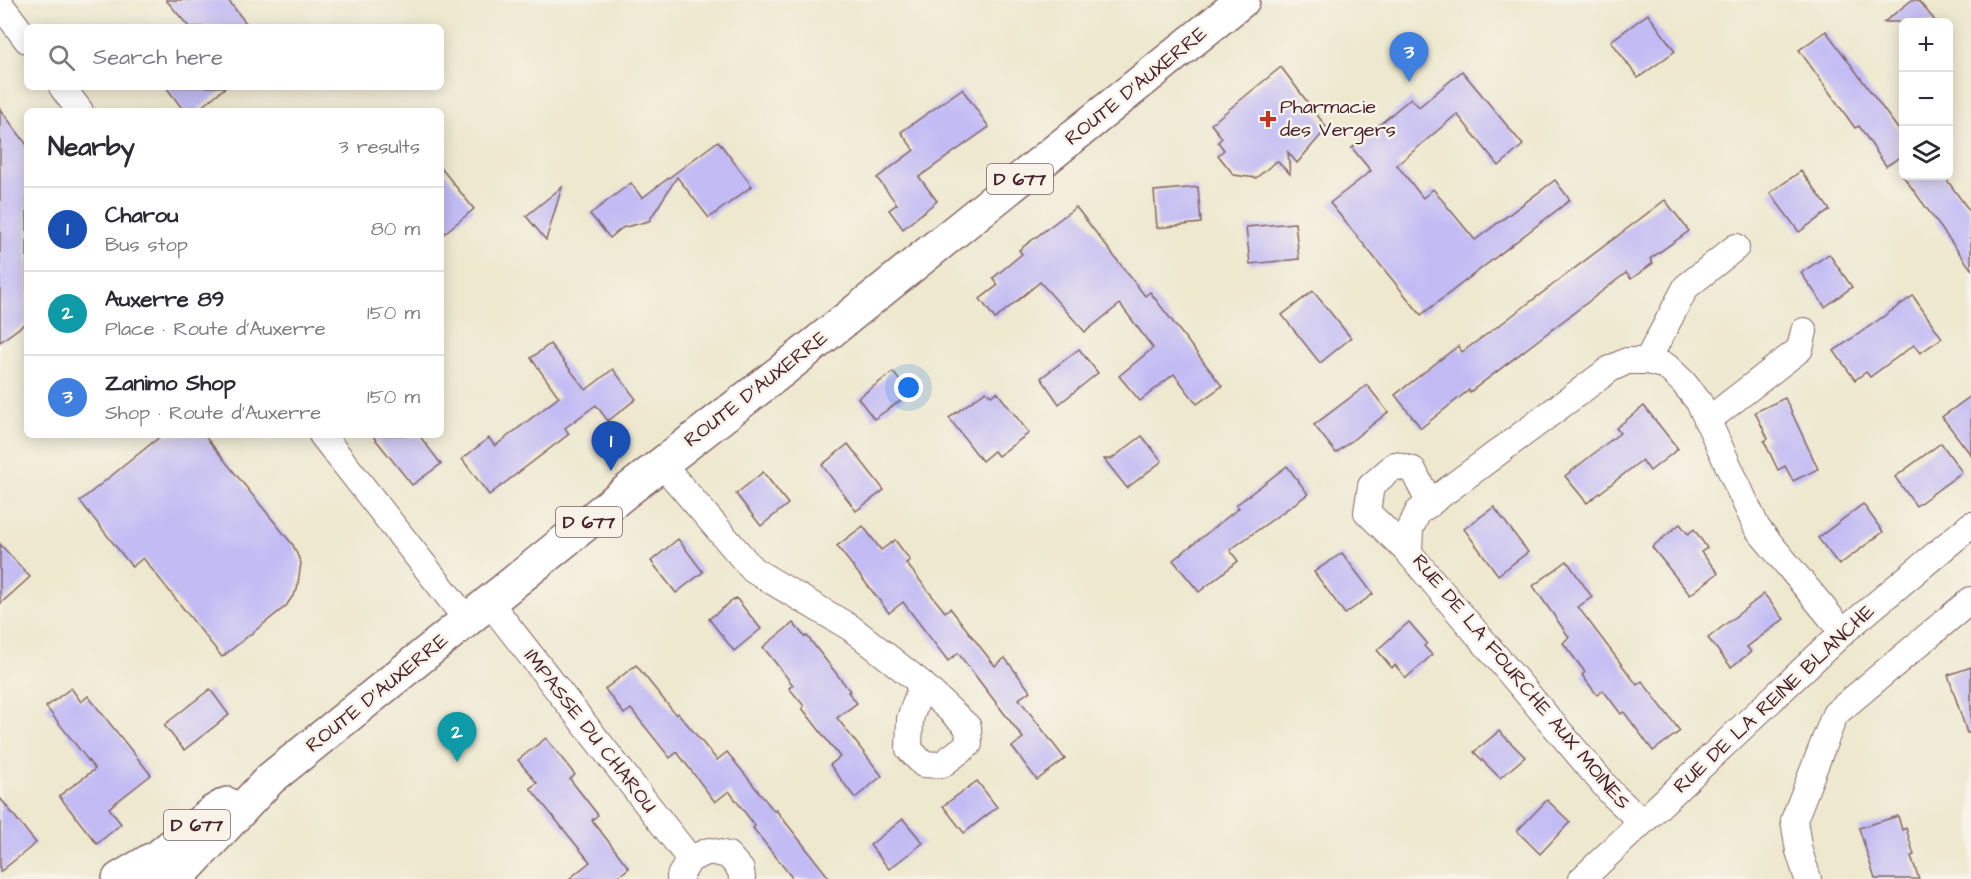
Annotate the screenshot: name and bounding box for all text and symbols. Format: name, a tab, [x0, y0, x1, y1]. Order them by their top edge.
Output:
map controls	[1899, 18, 1953, 180]
button: +	[1899, 18, 1953, 72]
street label: ROUTE D'AUXERRE	[1059, 20, 1213, 152]
search box	[24, 24, 444, 90]
pin: 3	[1390, 32, 1428, 82]
icon: search	[45, 41, 78, 74]
text: Search here	[93, 42, 223, 73]
button: −	[1899, 72, 1953, 126]
place label: Pharmacie des Vergers	[1280, 93, 1396, 145]
marker: Pharmacie des Vergers	[1261, 112, 1275, 126]
button: layers	[1899, 126, 1953, 180]
text: Nearby	[48, 129, 135, 165]
text: 3 results	[338, 133, 420, 161]
road number: D 677	[987, 164, 1053, 194]
text: Charou	[105, 200, 178, 231]
text: 1	[66, 215, 69, 243]
text: 80 m	[371, 215, 420, 243]
text: Bus stop	[105, 231, 188, 259]
text: Auxerre 89	[105, 284, 224, 315]
text: 2	[62, 299, 73, 327]
text: 150 m	[367, 299, 420, 327]
text: Place · Route d'Auxerre	[105, 315, 326, 343]
street label: ROUTE D'AUXERRE	[678, 324, 834, 454]
text: Zanimo Shop	[105, 368, 236, 399]
your location	[894, 373, 923, 402]
text: 3	[62, 383, 73, 411]
text: 150 m	[367, 383, 420, 411]
text: Shop · Route d'Auxerre	[105, 399, 321, 427]
pin: 1	[592, 422, 630, 471]
road number: D 677	[556, 507, 622, 537]
street label: RUE DE LA FOURCHE AUX MOINES	[1406, 548, 1637, 816]
street label: RUE DE LA REINE BLANCHE	[1667, 598, 1881, 800]
street label: ROUTE D'AUXERRE	[300, 627, 454, 759]
street label: IMPASSE DU CHAROU	[517, 643, 663, 819]
pin: 2	[438, 712, 476, 762]
road number: D 677	[164, 810, 230, 840]

